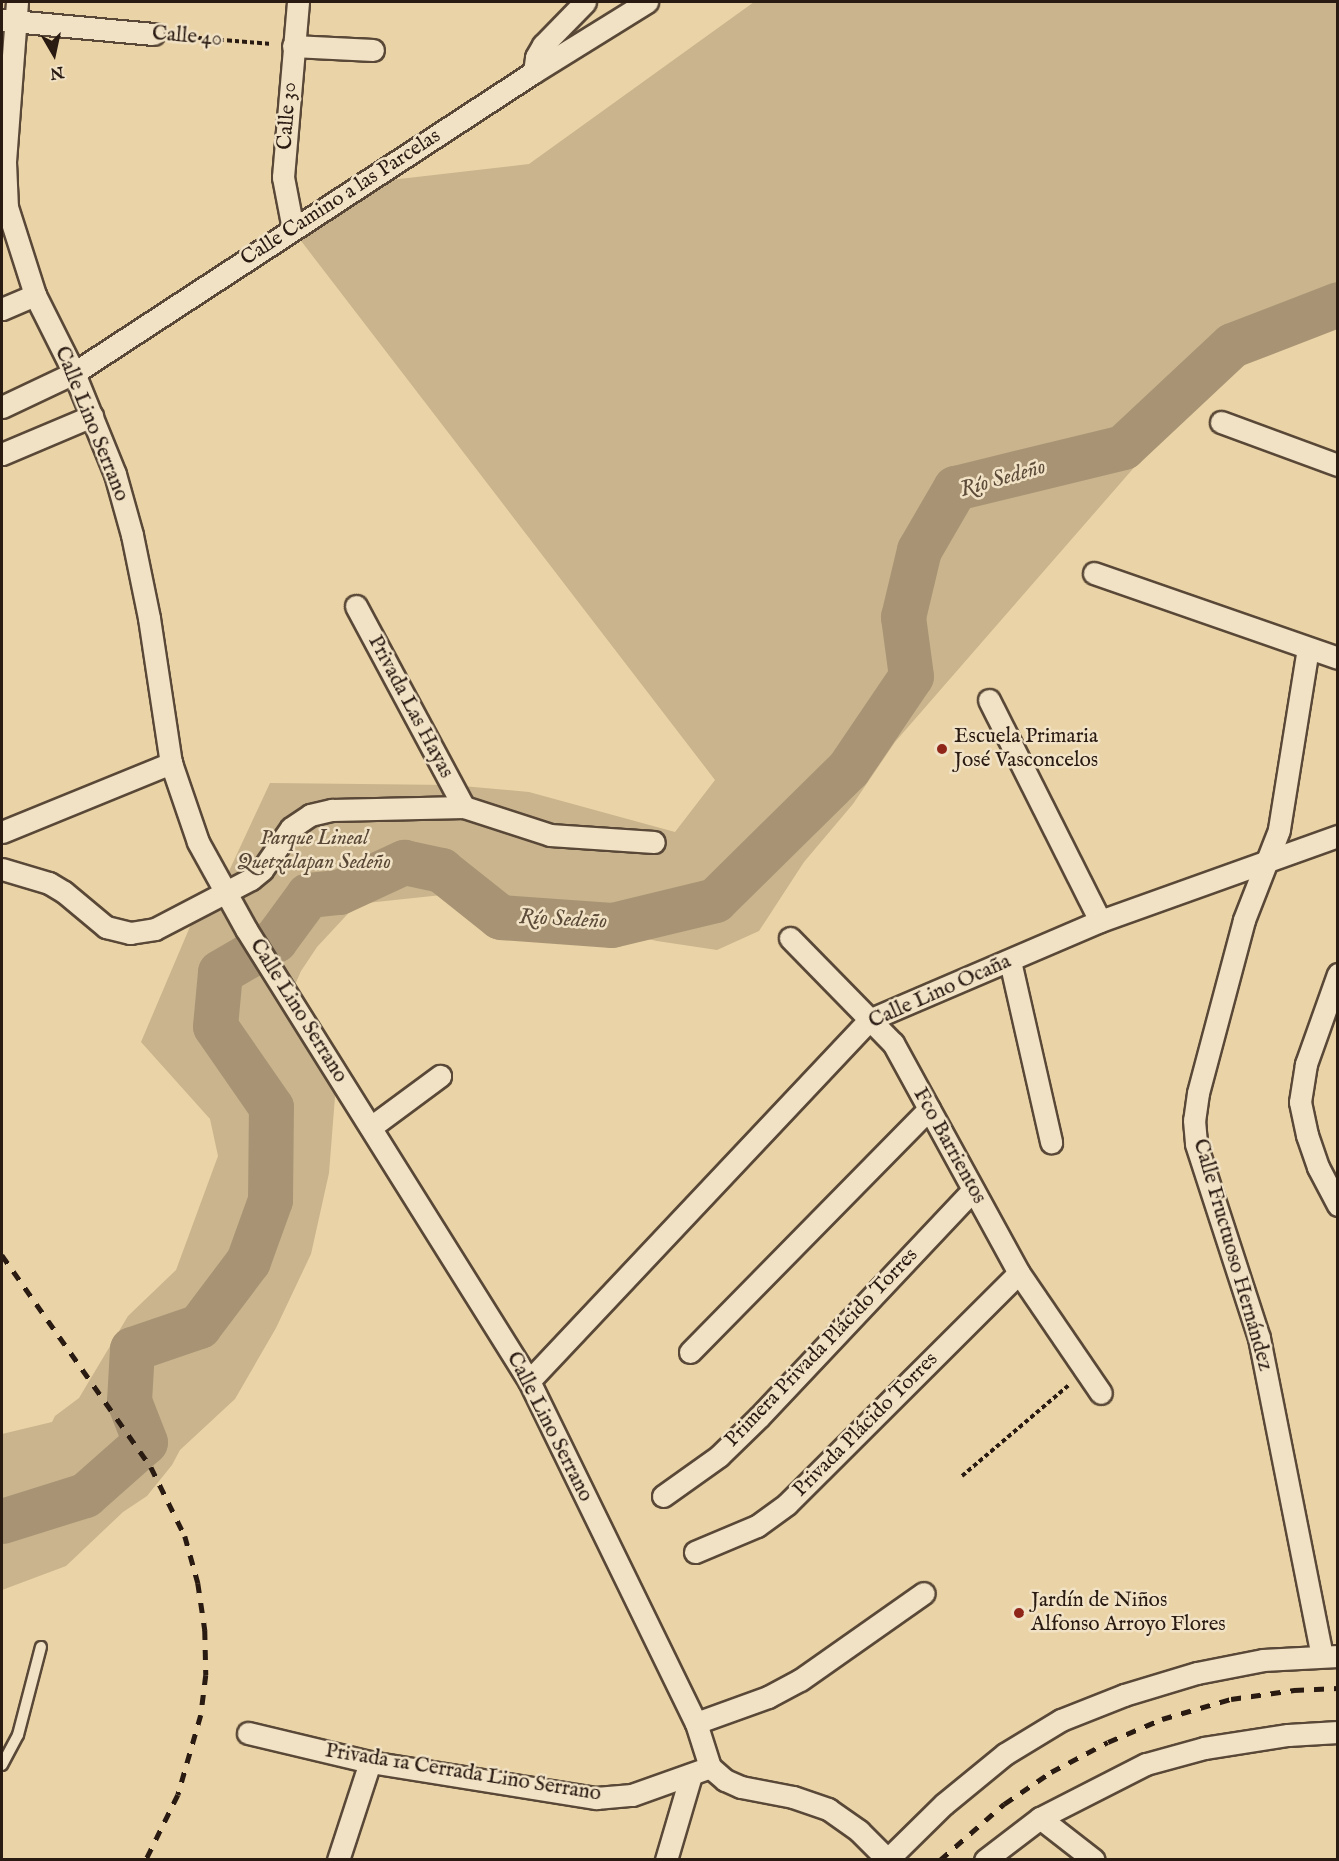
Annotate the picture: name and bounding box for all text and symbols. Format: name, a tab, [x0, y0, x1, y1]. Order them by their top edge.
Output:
street label: Calle 40	[151, 21, 223, 53]
north arrow	[24, 24, 84, 84]
text: N	[48, 61, 65, 83]
street label: Calle 30	[273, 81, 303, 151]
street label: Calle Camino a las Parcelas	[237, 124, 445, 272]
street label: Calle Lino Serrano	[48, 343, 134, 505]
water label: Río Sedeño	[957, 454, 1049, 504]
street label: Privada Las Hayas	[362, 631, 458, 783]
place label: Escuela Primaria José Vasconcelos	[954, 724, 1098, 774]
marker: Escuela Primaria José Vasconcelos	[935, 742, 949, 756]
park label: Parque Lineal Quetzalapan Sedeño	[237, 826, 391, 876]
water label: Río Sedeño	[518, 905, 608, 935]
street label: Calle Lino Serrano	[244, 934, 352, 1088]
street label: Calle Lino Ocaña	[865, 949, 1015, 1035]
street label: Fco Barrientos	[907, 1084, 991, 1208]
street label: Calle Fructuoso Hernández	[1187, 1136, 1277, 1374]
street label: Primera Privada Plácido Torres	[720, 1243, 924, 1453]
street label: Privada Plácido Torres	[788, 1347, 944, 1503]
street label: Calle Lino Serrano	[500, 1348, 598, 1506]
place label: Jardín de Niños Alfonso Arroyo Flores	[1031, 1588, 1226, 1638]
marker: Jardín de Niños Alfonso Arroyo Flores	[1012, 1606, 1026, 1620]
street label: Privada 1a Cerrada Lino Serrano	[323, 1739, 603, 1807]

